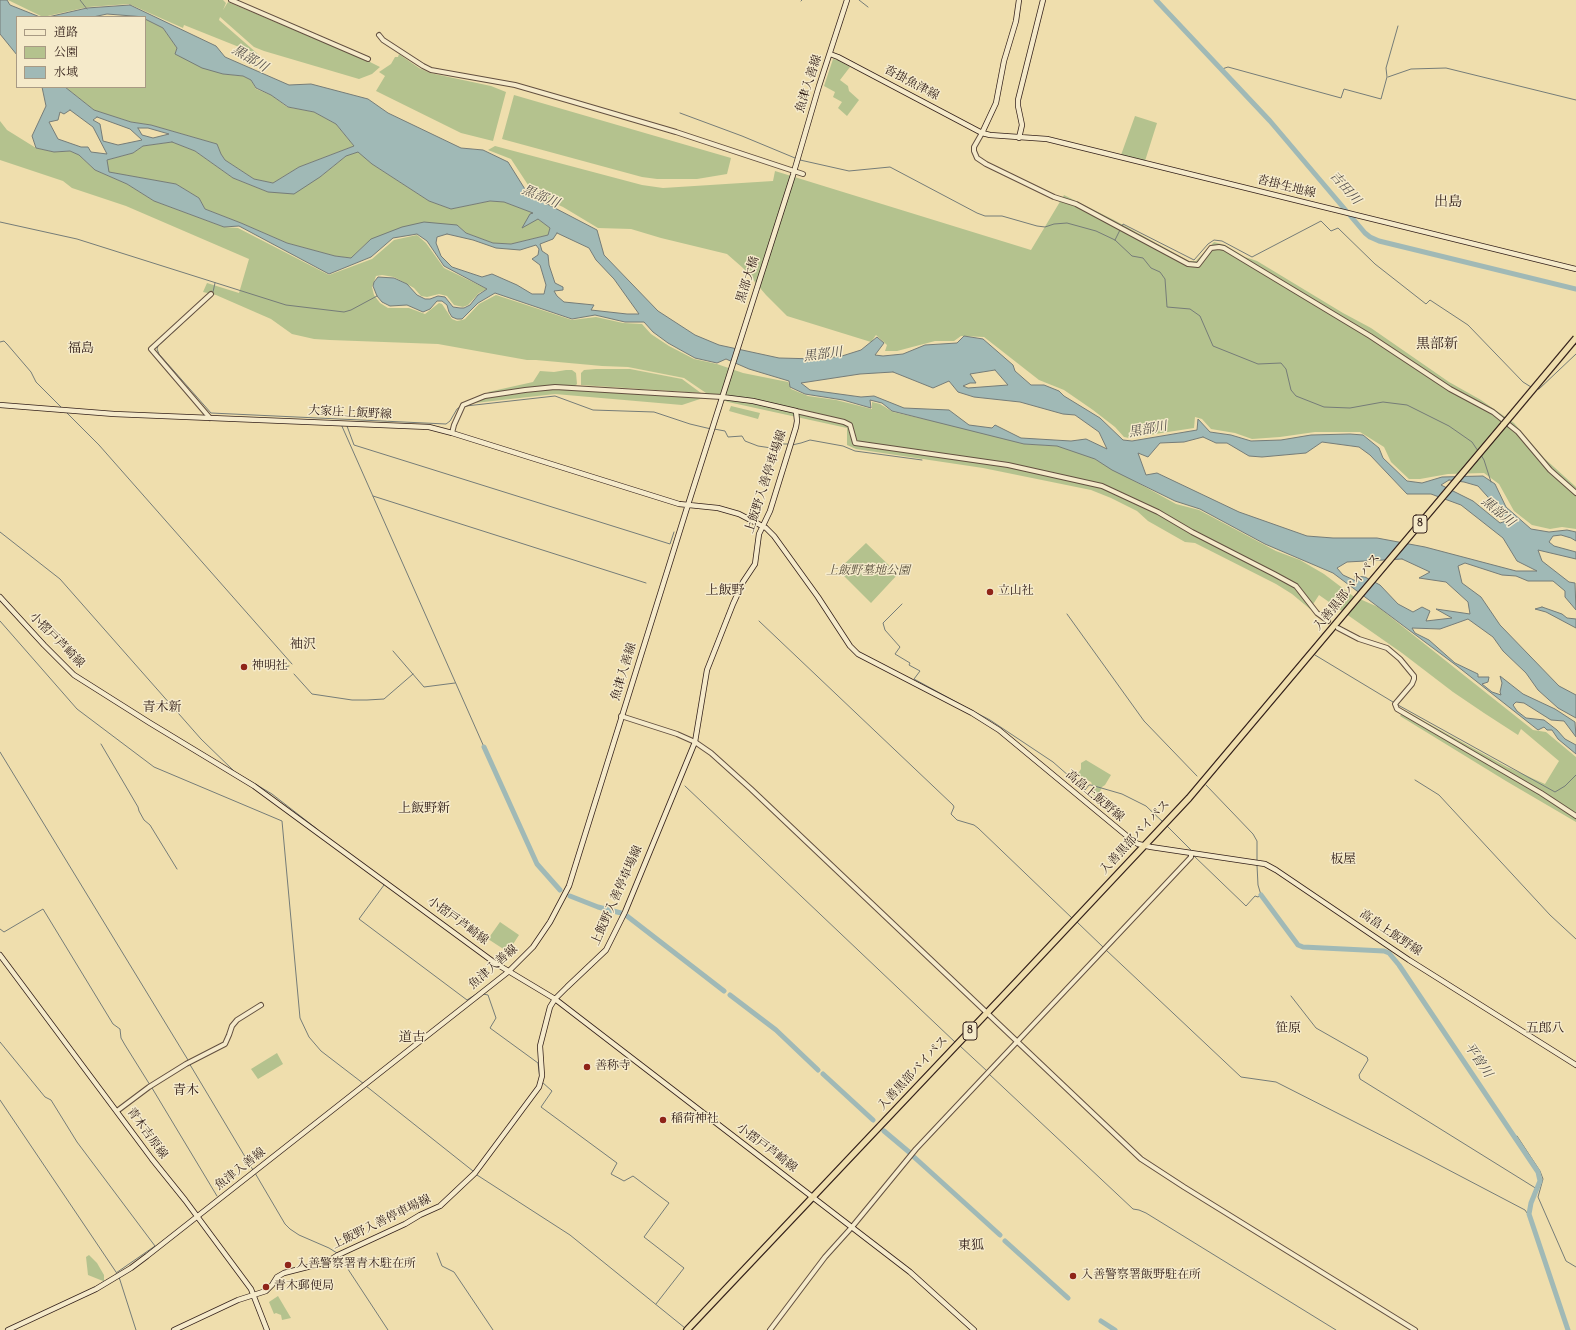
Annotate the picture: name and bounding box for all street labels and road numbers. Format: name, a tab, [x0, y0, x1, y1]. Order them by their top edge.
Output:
street label: 魚津入善線	[794, 53, 826, 115]
street label: 沓掛魚津線	[881, 64, 941, 104]
street label: 沓掛生地線	[1255, 174, 1317, 202]
street label: 黒部大橋	[735, 255, 763, 305]
street label: 大家庄上飯野線	[308, 405, 392, 423]
street label: 上飯野入善停車場線	[743, 428, 791, 536]
road number: 8	[1413, 515, 1427, 533]
street label: 入善黒部バイパス	[1312, 552, 1384, 634]
street label: 小摺戸芦崎線	[25, 610, 87, 672]
street label: 魚津入善線	[609, 641, 641, 703]
street label: 高畠上飯野線	[1062, 768, 1126, 826]
street label: 入善黒部バイパス	[1098, 798, 1174, 878]
street label: 上飯野入善停車場線	[589, 844, 647, 948]
street label: 小摺戸芦崎線	[424, 895, 490, 949]
street label: 高畠上飯野線	[1356, 908, 1424, 960]
street label: 魚津入善線	[467, 943, 521, 993]
road number: 8	[963, 1022, 977, 1040]
street label: 入善黒部バイパス	[876, 1034, 952, 1114]
street label: 青木吉原線	[123, 1105, 169, 1163]
street label: 小摺戸芦崎線	[733, 1122, 799, 1176]
street label: 魚津入善線	[213, 1146, 269, 1194]
street label: 上飯野入善停車場線	[330, 1193, 434, 1253]

